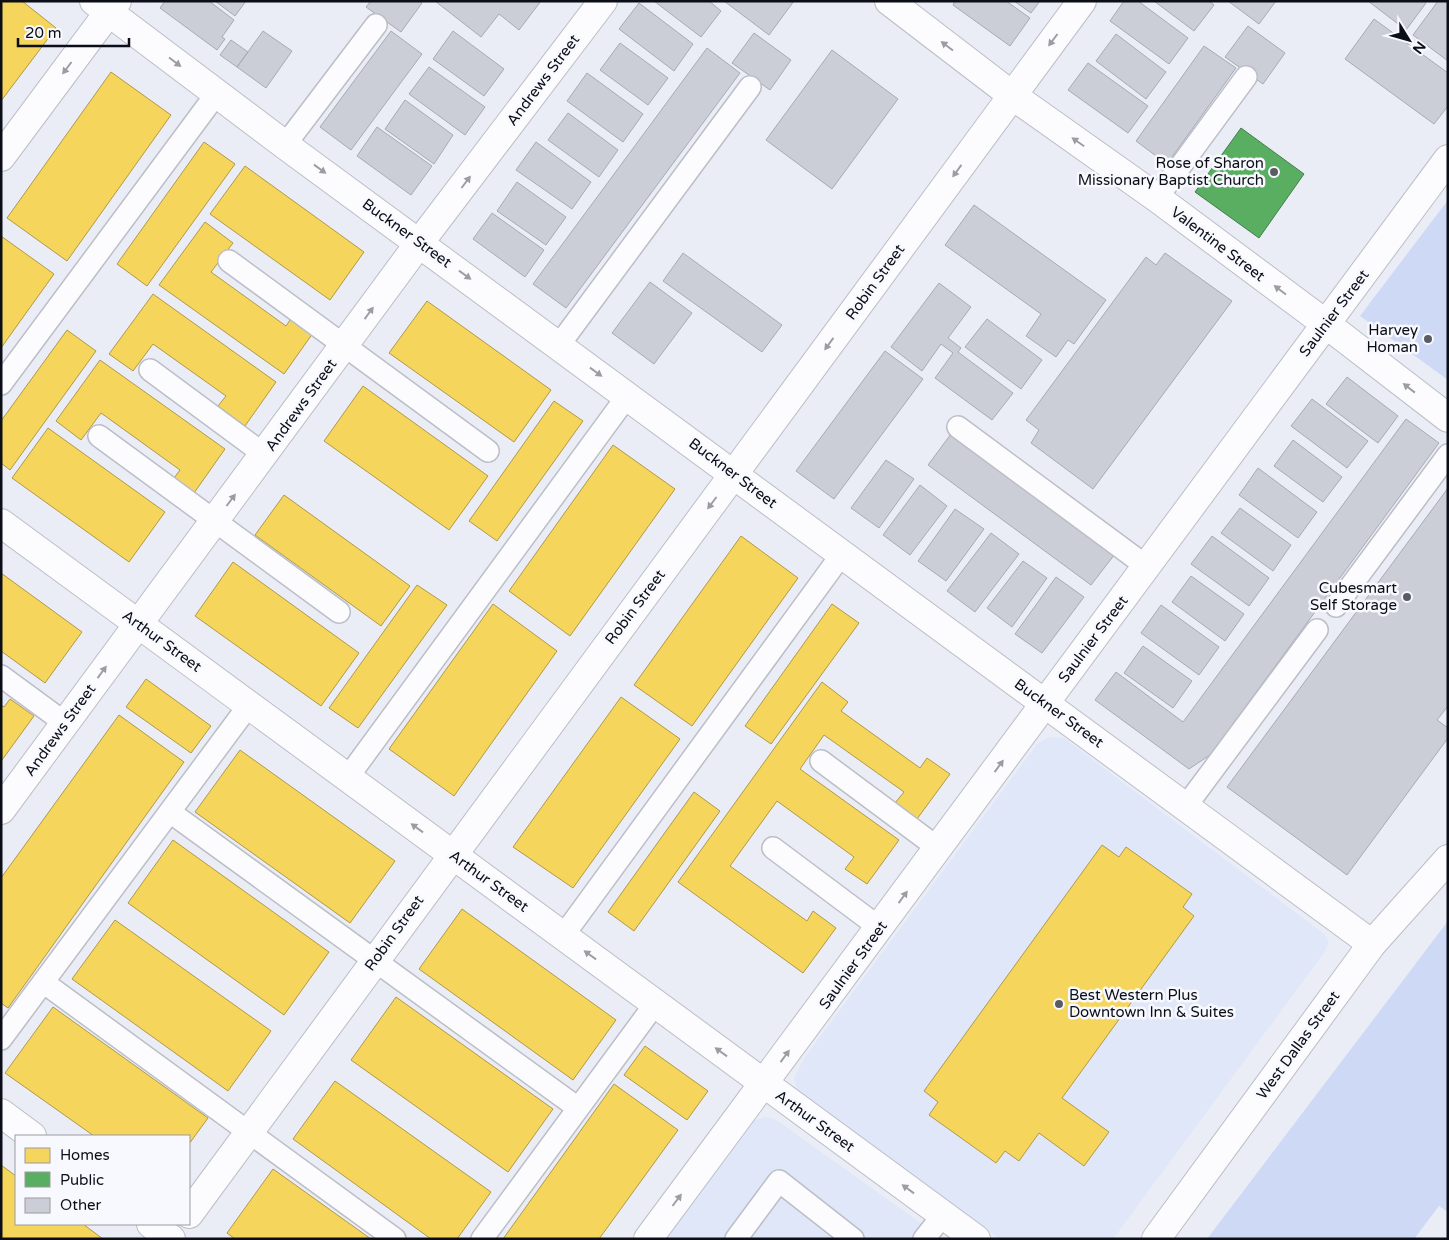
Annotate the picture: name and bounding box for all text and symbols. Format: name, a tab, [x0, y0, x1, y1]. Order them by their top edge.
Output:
scale bar	[18, 15, 129, 47]
north arrow	[1384, 15, 1434, 65]
text: 20 m	[25, 24, 62, 42]
street label: Andrews Street	[503, 31, 583, 129]
one-way arrow	[1048, 33, 1058, 47]
text: N	[1409, 38, 1429, 57]
one-way arrow	[941, 40, 954, 51]
one-way arrow	[168, 57, 182, 67]
one-way arrow	[62, 61, 73, 74]
one-way arrow	[1071, 137, 1085, 147]
place label: Rose of Sharon Missionary Baptist Church	[1078, 154, 1264, 189]
one-way arrow	[313, 164, 327, 174]
one-way arrow	[952, 164, 962, 178]
marker: Rose of Sharon Missionary Baptist Church	[1268, 166, 1280, 178]
one-way arrow	[461, 175, 471, 189]
street label: Buckner Street	[359, 195, 455, 272]
street label: Valentine Street	[1167, 203, 1269, 285]
street label: Robin Street	[842, 241, 909, 323]
street label: Saulnier Street	[1295, 266, 1373, 360]
one-way arrow	[458, 270, 471, 281]
one-way arrow	[1273, 285, 1287, 295]
one-way arrow	[364, 306, 374, 320]
place label: Harvey Homan	[1366, 321, 1418, 356]
marker: Harvey Homan	[1422, 333, 1434, 345]
one-way arrow	[824, 337, 834, 351]
street label: Andrews Street	[262, 355, 341, 455]
one-way arrow	[589, 367, 603, 377]
one-way arrow	[1403, 383, 1416, 394]
street label: Buckner Street	[685, 434, 781, 512]
one-way arrow	[226, 494, 237, 507]
one-way arrow	[707, 496, 717, 510]
street label: Robin Street	[601, 566, 669, 648]
place label: Cubesmart Self Storage	[1310, 579, 1397, 614]
marker: Cubesmart Self Storage	[1401, 591, 1413, 603]
street label: Saulnier Street	[1054, 592, 1132, 686]
street label: Arthur Street	[119, 606, 205, 676]
one-way arrow	[97, 666, 108, 679]
street label: Buckner Street	[1011, 675, 1107, 752]
street label: Andrews Street	[21, 680, 100, 780]
one-way arrow	[994, 759, 1004, 773]
one-way arrow	[410, 823, 424, 833]
street label: Arthur Street	[446, 846, 532, 916]
one-way arrow	[898, 890, 908, 904]
street label: Robin Street	[361, 892, 428, 974]
street label: Saulnier Street	[815, 917, 891, 1013]
one-way arrow	[584, 950, 597, 961]
place label: Best Western Plus Downtown Inn & Suites	[1069, 986, 1234, 1021]
street label: West Dallas Street	[1253, 987, 1343, 1103]
marker: Best Western Plus Downtown Inn & Suites	[1053, 998, 1065, 1010]
one-way arrow	[714, 1047, 728, 1057]
one-way arrow	[780, 1050, 791, 1063]
street label: Arthur Street	[772, 1086, 858, 1156]
legend	[15, 1135, 190, 1225]
text: Homes	[60, 1146, 110, 1164]
text: Public	[60, 1171, 104, 1189]
one-way arrow	[901, 1184, 915, 1194]
one-way arrow	[672, 1194, 683, 1207]
text: Other	[60, 1196, 102, 1214]

